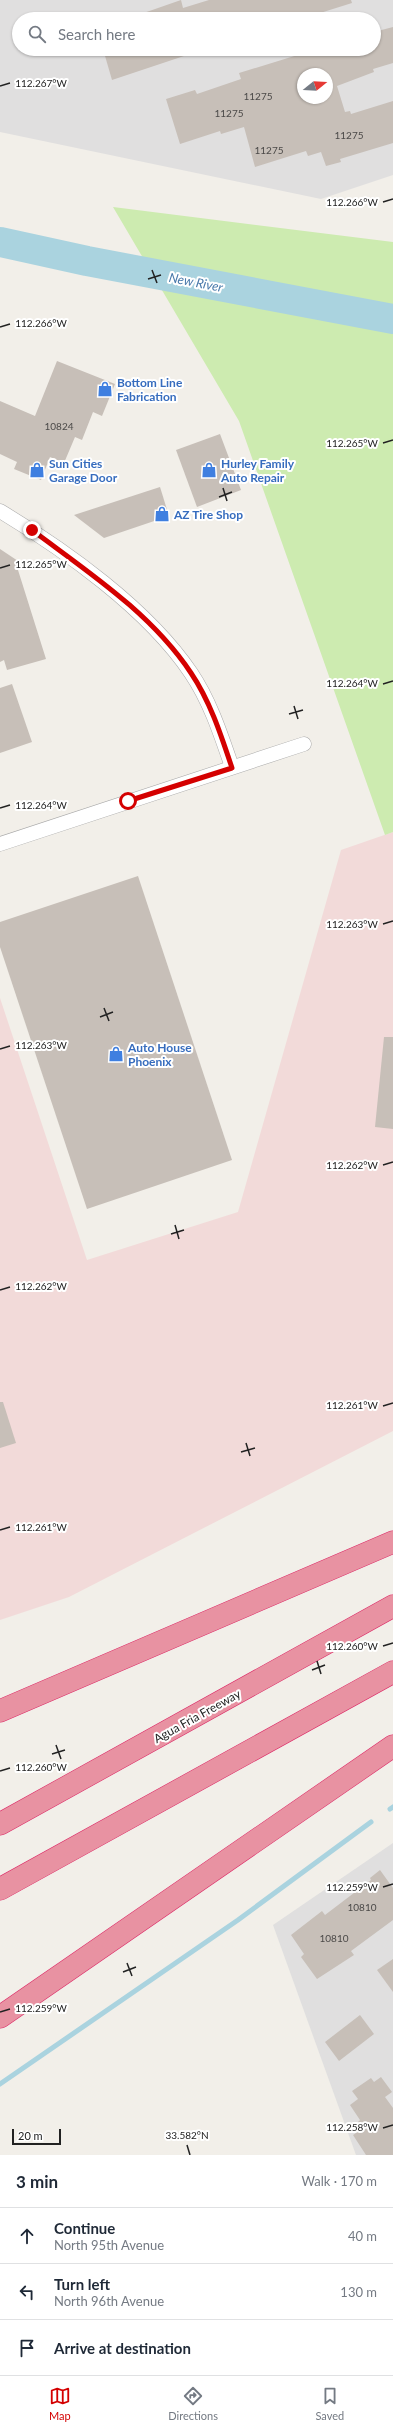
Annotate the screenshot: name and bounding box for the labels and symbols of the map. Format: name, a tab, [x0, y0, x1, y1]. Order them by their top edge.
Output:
north arrow	[297, 68, 333, 104]
text: 112.267°W	[15, 77, 67, 89]
house number: 11275	[243, 90, 273, 102]
house number: 11275	[214, 107, 244, 119]
house number: 11275	[334, 129, 364, 141]
house number: 11275	[254, 144, 284, 156]
text: 112.266°W	[326, 196, 378, 208]
water label: New River	[168, 269, 225, 295]
text: 112.266°W	[15, 317, 67, 329]
place label: Bottom Line Fabrication	[117, 375, 183, 404]
shop icon: Bottom Line Fabrication	[96, 380, 114, 398]
house number: 10824	[44, 420, 74, 432]
text: 112.265°W	[326, 437, 378, 449]
place label: Sun Cities Garage Door	[49, 456, 118, 485]
place label: Hurley Family Auto Repair	[220, 456, 295, 485]
shop icon: Sun Cities Garage Door	[28, 461, 46, 479]
shop icon: Hurley Family Auto Repair	[200, 461, 218, 479]
shop icon: AZ Tire Shop	[153, 505, 171, 523]
place label: AZ Tire Shop	[173, 507, 243, 522]
route end	[23, 521, 41, 539]
text: 112.265°W	[15, 558, 67, 570]
text: 112.264°W	[326, 677, 378, 689]
route start	[119, 792, 137, 810]
text: 112.264°W	[15, 799, 67, 811]
text: 112.263°W	[326, 918, 378, 930]
text: 112.263°W	[15, 1039, 67, 1051]
place label: Auto House Phoenix	[127, 1040, 192, 1069]
shop icon: Auto House Phoenix	[107, 1045, 125, 1063]
text: 112.262°W	[326, 1159, 378, 1171]
text: 112.262°W	[15, 1280, 67, 1292]
text: 112.261°W	[326, 1399, 378, 1411]
text: 112.261°W	[15, 1521, 67, 1533]
text: 112.260°W	[326, 1640, 378, 1652]
street label: Agua Fria Freeway	[151, 1686, 244, 1746]
text: 112.260°W	[15, 1761, 67, 1773]
text: 112.259°W	[326, 1881, 378, 1893]
house number: 10810	[347, 1901, 377, 1913]
house number: 10810	[319, 1932, 349, 1944]
text: 112.259°W	[15, 2002, 67, 2014]
text: 112.258°W	[326, 2121, 378, 2133]
scale bar	[12, 2127, 61, 2146]
text: 33.582°N	[165, 2129, 209, 2141]

